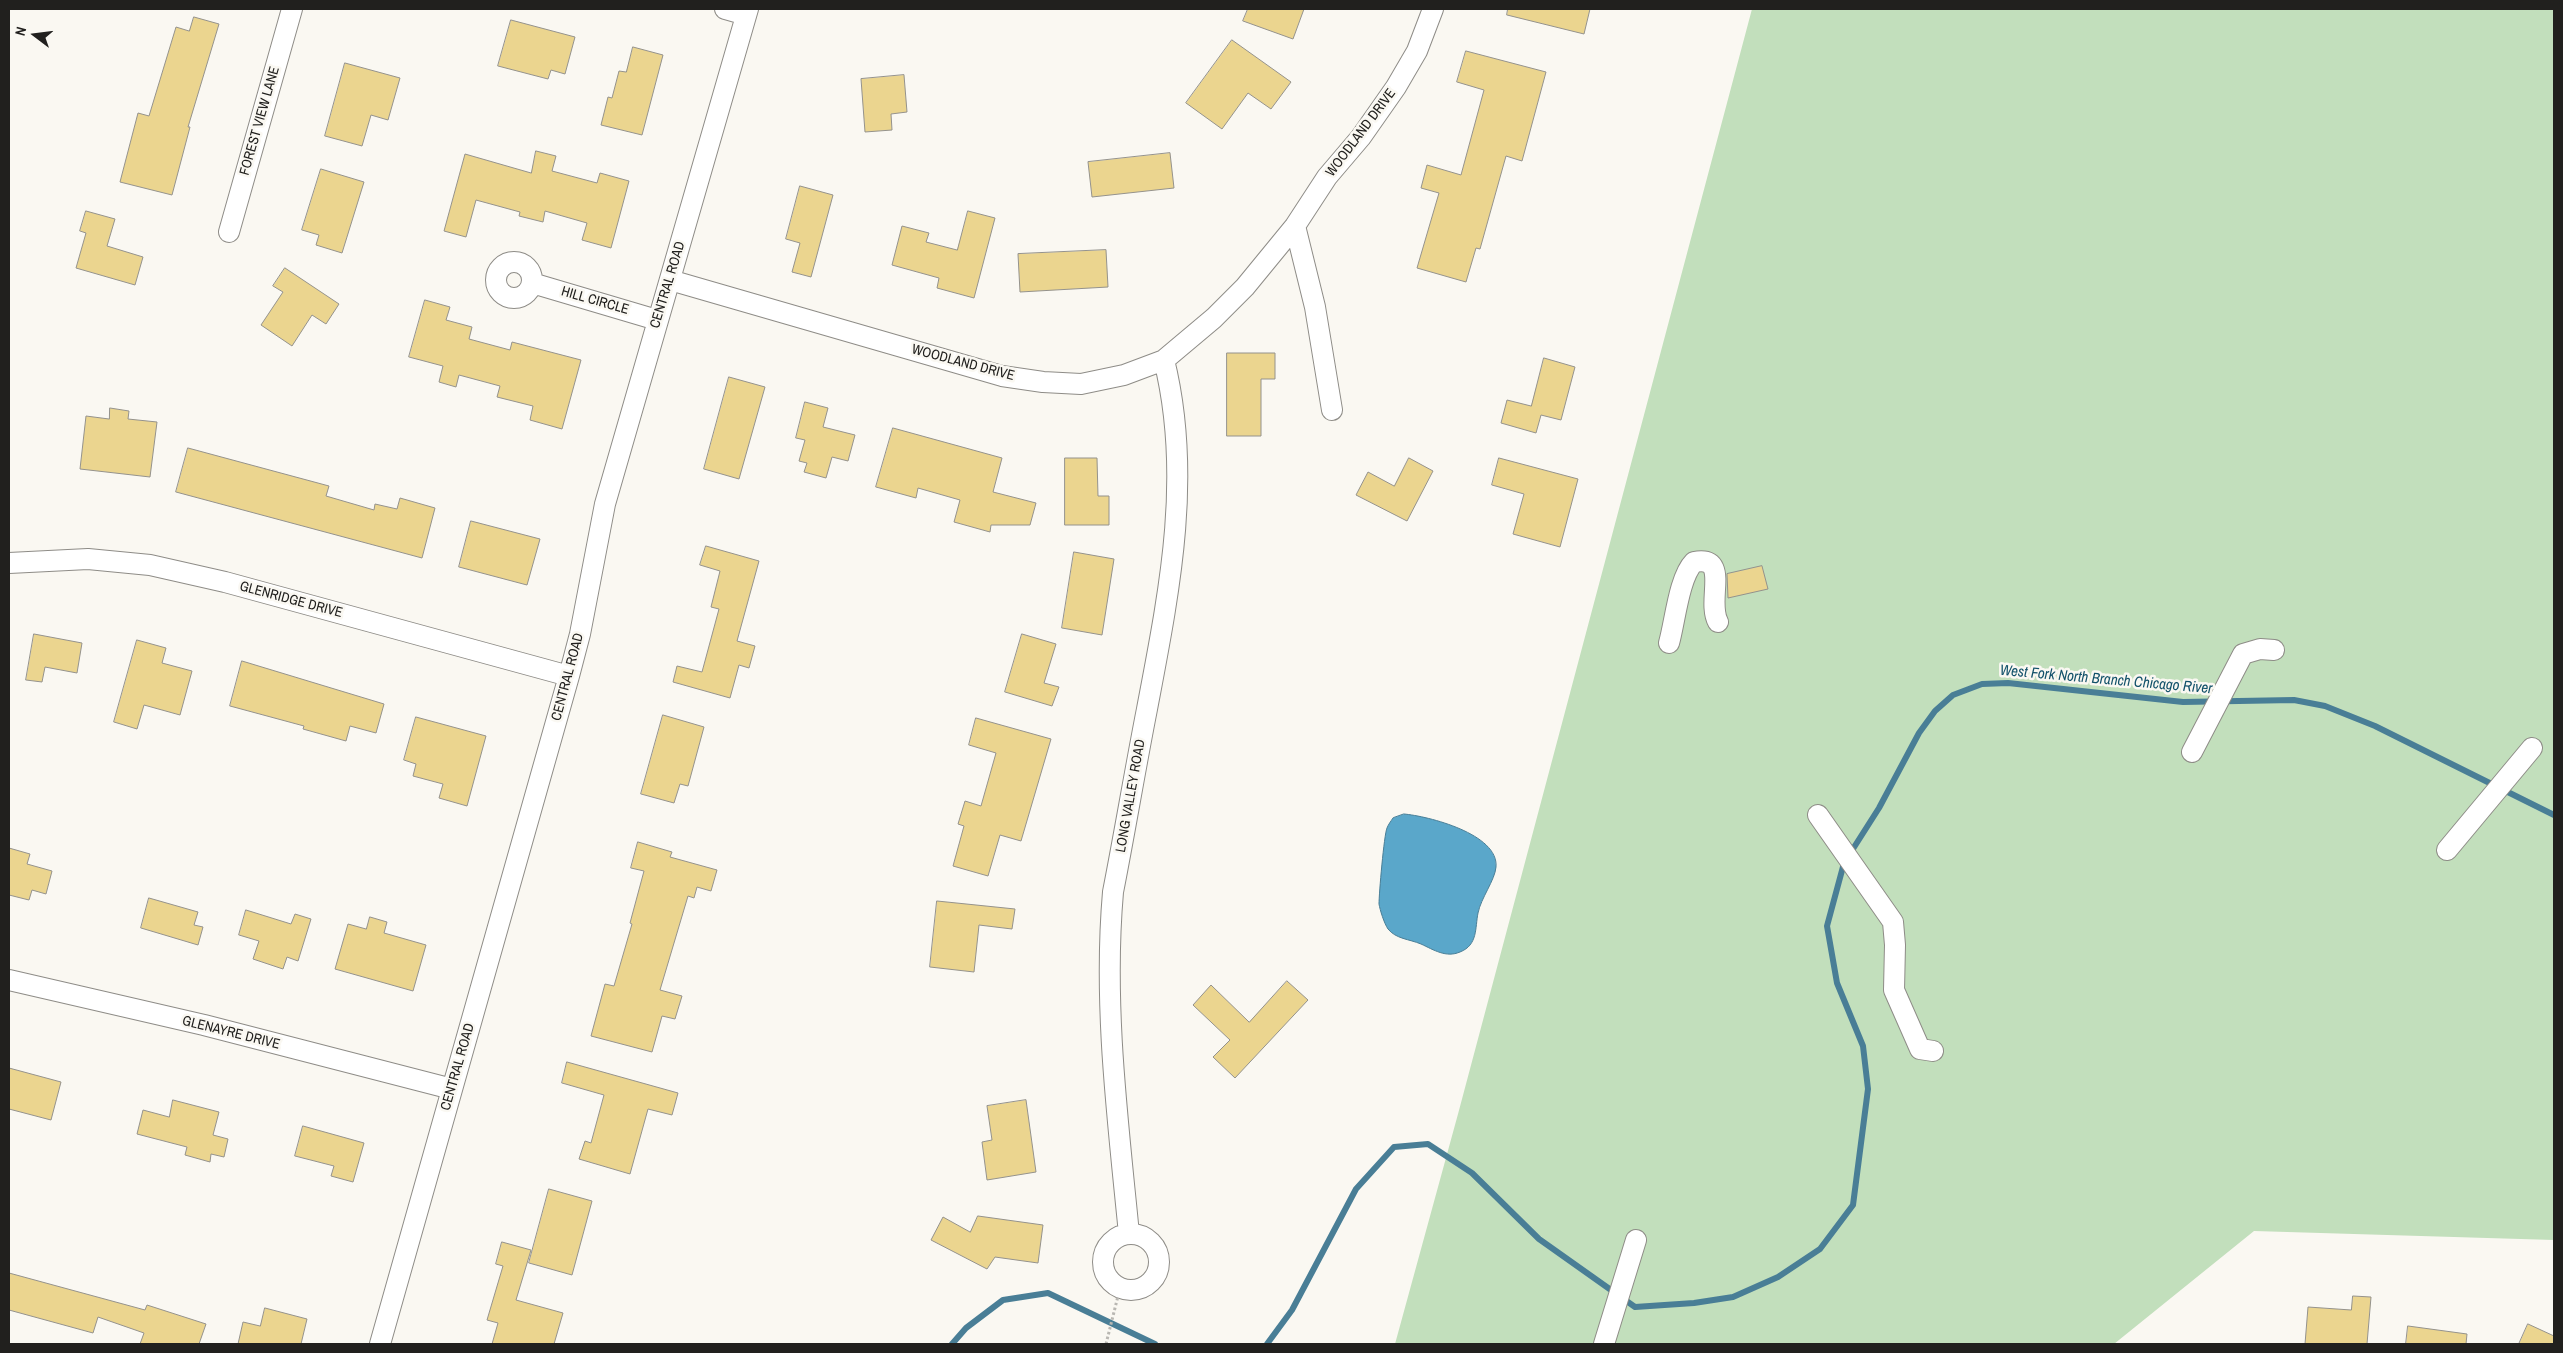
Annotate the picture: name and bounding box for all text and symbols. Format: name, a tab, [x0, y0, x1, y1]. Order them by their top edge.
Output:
north arrow	[10, 10, 60, 60]
text: N	[11, 25, 30, 37]
street label: FOREST VIEW LANE	[236, 65, 284, 177]
street label: WOODLAND DRIVE	[1322, 86, 1400, 180]
street label: CENTRAL ROAD	[647, 240, 689, 330]
street label: HILL CIRCLE	[559, 283, 631, 319]
street label: WOODLAND DRIVE	[910, 341, 1016, 385]
street label: GLENRIDGE DRIVE	[238, 578, 344, 622]
street label: CENTRAL ROAD	[548, 631, 588, 723]
water label: West Fork North Branch Chicago River	[1999, 662, 2213, 698]
street label: LONG VALLEY ROAD	[1113, 738, 1149, 854]
street label: GLENAYRE DRIVE	[180, 1013, 282, 1053]
street label: CENTRAL ROAD	[438, 1021, 478, 1113]

